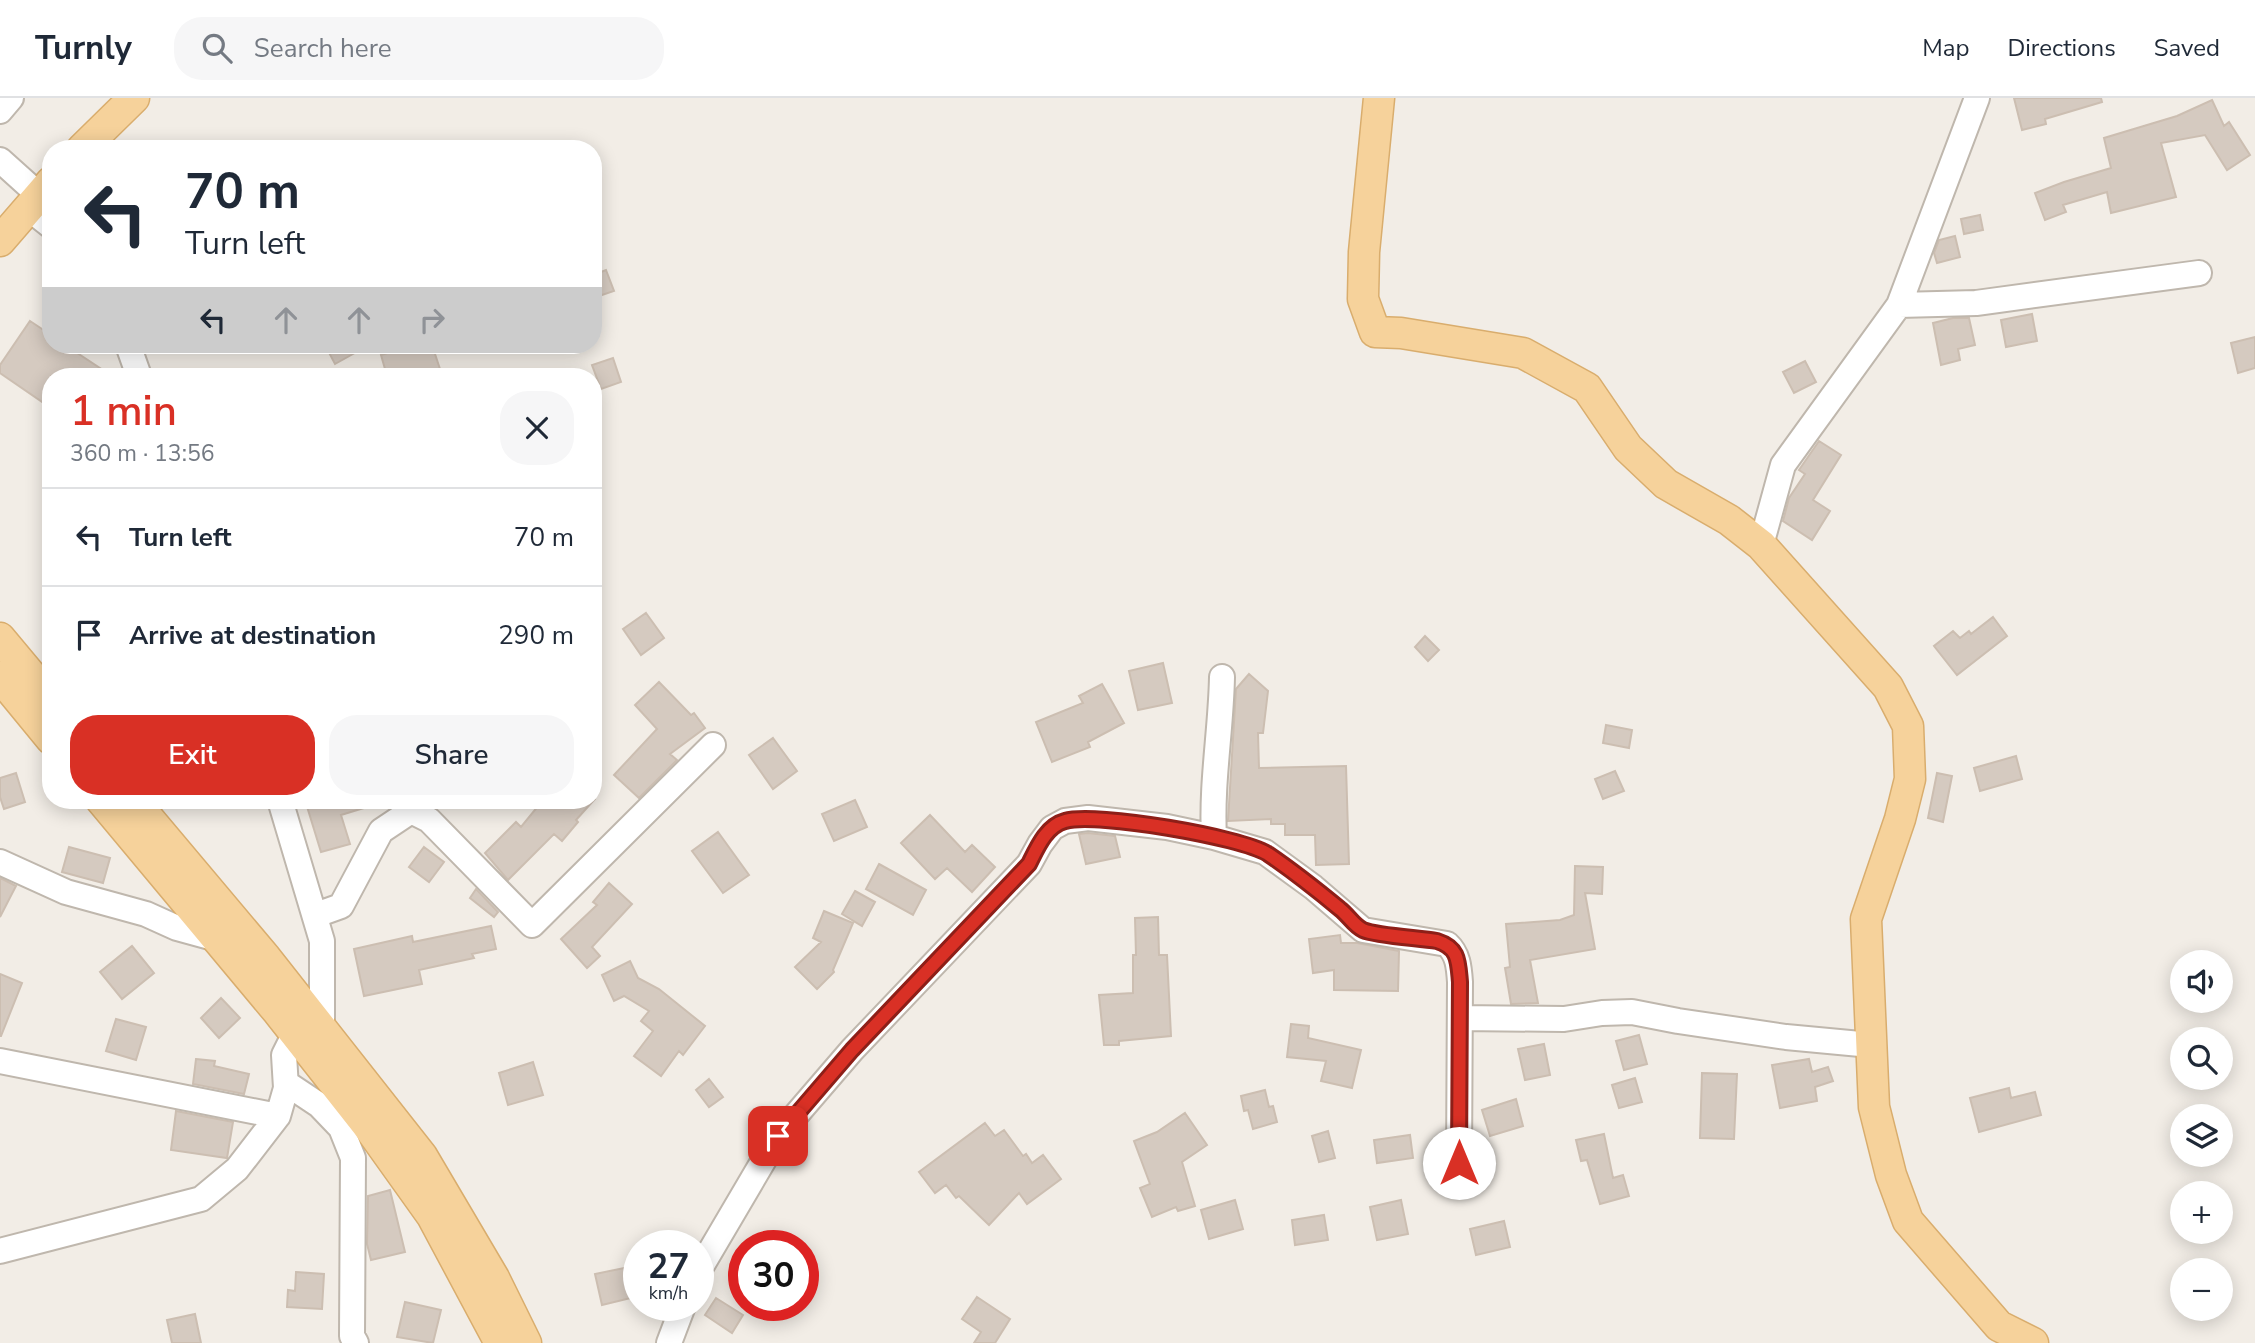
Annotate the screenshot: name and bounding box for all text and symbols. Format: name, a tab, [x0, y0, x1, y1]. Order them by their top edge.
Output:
search box	[174, 17, 664, 80]
text: Turnly	[35, 26, 132, 71]
icon: search	[198, 29, 236, 67]
text: Search here	[254, 31, 392, 66]
text: Map	[1922, 32, 1969, 64]
text: Directions	[2007, 32, 2116, 64]
text: Saved	[2154, 32, 2220, 64]
text: 70 m	[185, 158, 300, 225]
icon: left	[70, 168, 161, 259]
text: Turn left	[185, 222, 305, 265]
icon: left	[194, 301, 232, 339]
icon: ahead	[267, 301, 305, 339]
icon: ahead	[340, 301, 378, 339]
icon: right	[413, 301, 451, 339]
text: 1 min	[70, 383, 177, 440]
button: close	[500, 391, 574, 465]
text: 360 m · 13:56	[70, 438, 215, 469]
icon: left	[70, 518, 108, 556]
text: Turn left	[129, 520, 232, 555]
text: 70 m	[514, 520, 574, 555]
icon: arrive	[70, 616, 108, 654]
text: Arrive at destination	[129, 618, 376, 653]
text: 290 m	[498, 618, 574, 653]
button: Exit	[70, 715, 315, 795]
button: Share	[329, 715, 574, 795]
map controls	[2170, 950, 2233, 1321]
button: sound	[2170, 950, 2233, 1013]
button: search	[2170, 1027, 2233, 1090]
button: layers	[2170, 1104, 2233, 1167]
pin	[748, 1106, 808, 1166]
icon: arrive	[759, 1117, 797, 1155]
position arrow	[1422, 1126, 1496, 1200]
button: +	[2170, 1181, 2233, 1244]
speed limit sign: 30	[728, 1230, 819, 1321]
text: 27	[647, 1243, 690, 1290]
button: −	[2170, 1258, 2233, 1321]
text: km/h	[649, 1281, 688, 1305]

